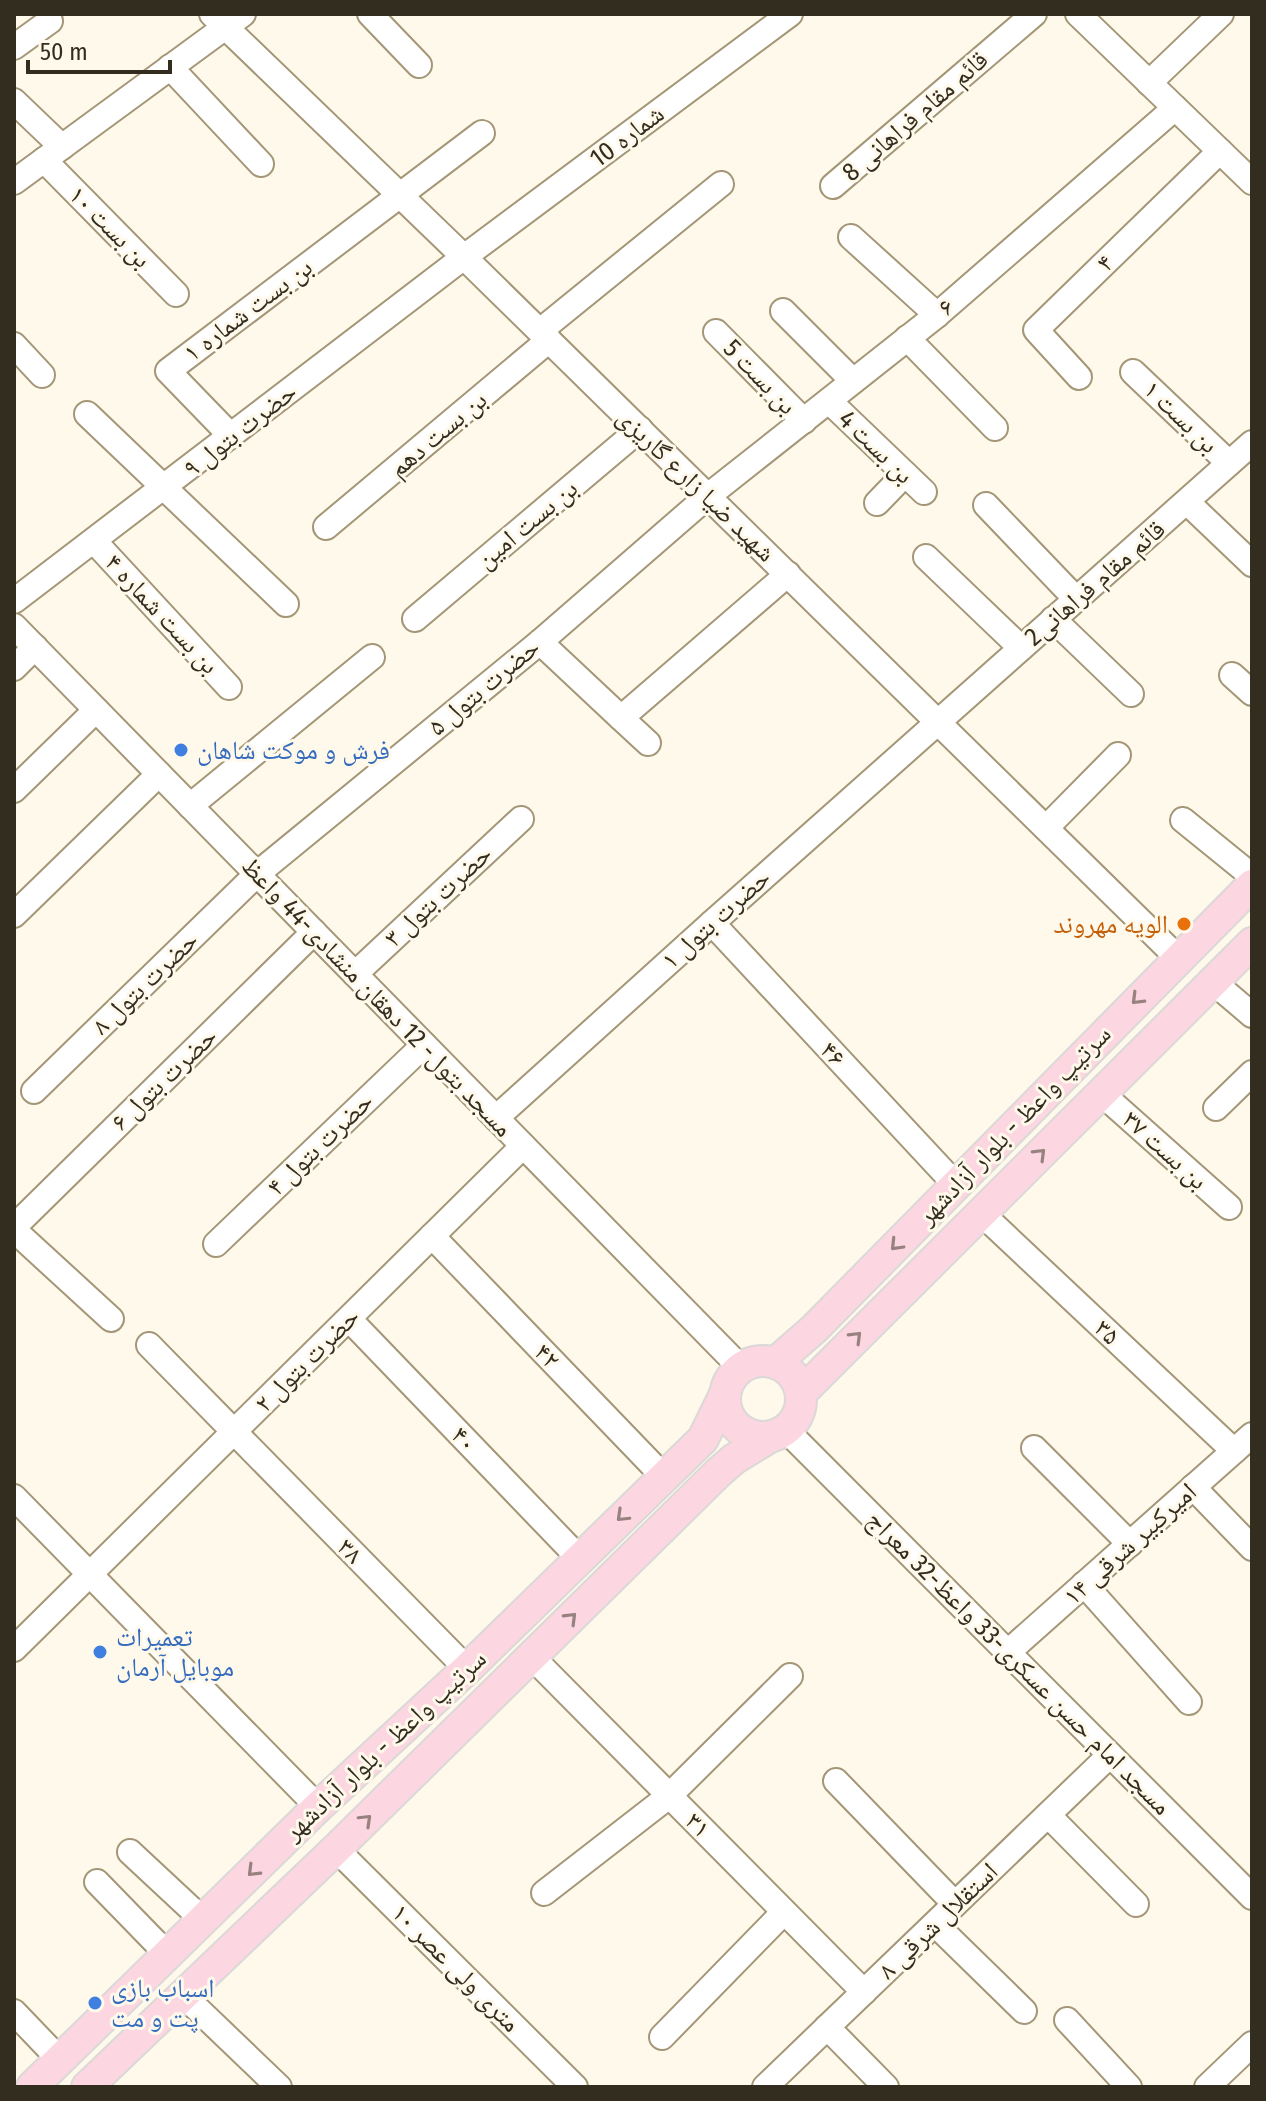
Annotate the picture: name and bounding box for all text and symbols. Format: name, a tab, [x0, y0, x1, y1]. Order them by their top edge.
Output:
scale bar	[28, 24, 170, 74]
text: 50 m	[40, 38, 88, 66]
street label: 8 قائم مقام فراهانی	[836, 44, 996, 189]
street label: شماره 10	[584, 98, 670, 174]
street label: بن بست ۱۰	[62, 179, 158, 275]
street label: ۴	[1090, 248, 1120, 278]
street label: بن بست شماره ۱	[178, 252, 318, 368]
street label: ۶	[932, 291, 960, 323]
street label: بن بست 5	[717, 333, 803, 421]
street label: بن بست ۱	[1137, 374, 1225, 460]
street label: حضرت بتول ۹	[177, 376, 303, 484]
street label: بن بست دهم	[383, 384, 494, 485]
street label: شهید ضیا زارع گاریزی	[610, 402, 782, 568]
street label: بن بست 4	[832, 404, 920, 490]
street label: بن بست امین	[470, 473, 584, 575]
street label: 2قائم مقام فراهانی	[1019, 514, 1173, 654]
street label: بن بست شماره ۴	[98, 547, 226, 681]
street label: حضرت بتول ۵	[422, 632, 546, 742]
place label: فرش و موکت شاهان	[197, 735, 390, 766]
marker: فرش و موکت شاهان	[172, 741, 190, 759]
street label: حضرت بتول ۳	[378, 838, 498, 954]
street label: مسجد بتول- 12 دهقان منشادی-44 واعظ	[235, 851, 519, 1143]
street label: حضرت بتول ۱	[655, 862, 777, 976]
place label: الویه مهروند	[1053, 909, 1168, 940]
marker: الویه مهروند	[1175, 915, 1193, 933]
street label: حضرت بتول ۸	[86, 925, 204, 1041]
one-way arrow	[1132, 990, 1146, 1004]
street label: سرتیپ واعظ - بلوار آزادشهر	[910, 1019, 1117, 1232]
street label: حضرت بتول ۶	[105, 1021, 223, 1137]
street label: ۴۶	[814, 1035, 852, 1073]
street label: حضرت بتول ۴	[261, 1086, 379, 1202]
street label: بن بست ۳۷	[1116, 1104, 1214, 1196]
one-way arrow	[1031, 1149, 1045, 1163]
one-way arrow	[891, 1236, 905, 1250]
street label: حضرت بتول ۲	[248, 1301, 366, 1419]
street label: ۳۵	[1088, 1313, 1126, 1351]
one-way arrow	[847, 1332, 861, 1347]
street label: ۴۲	[528, 1337, 566, 1375]
street label: ۴۰	[445, 1420, 483, 1458]
street label: ۱۴ امیرکبیر شرقی	[1057, 1476, 1203, 1612]
street label: مسجد امام حسن عسکری-33 واعظ-32 معراج	[859, 1504, 1178, 1823]
one-way arrow	[617, 1507, 631, 1521]
street label: ۳۸	[331, 1532, 369, 1570]
one-way arrow	[562, 1613, 576, 1627]
place label: تعمیرات موبایل آرمان	[116, 1622, 234, 1683]
marker: تعمیرات موبایل آرمان	[91, 1643, 109, 1661]
street label: سرتیپ واعظ - بلوار آزادشهر	[277, 1643, 493, 1848]
street label: ۳۱	[679, 1806, 717, 1844]
one-way arrow	[357, 1815, 371, 1829]
street label: استقلال شرقی ۸	[872, 1856, 1004, 1986]
one-way arrow	[248, 1862, 262, 1876]
street label: ۱۰ متری ولی عصر	[385, 1897, 527, 2039]
place label: اسباب بازی پت و مت	[111, 1973, 214, 2034]
marker: اسباب بازی پت و مت	[86, 1994, 104, 2012]

